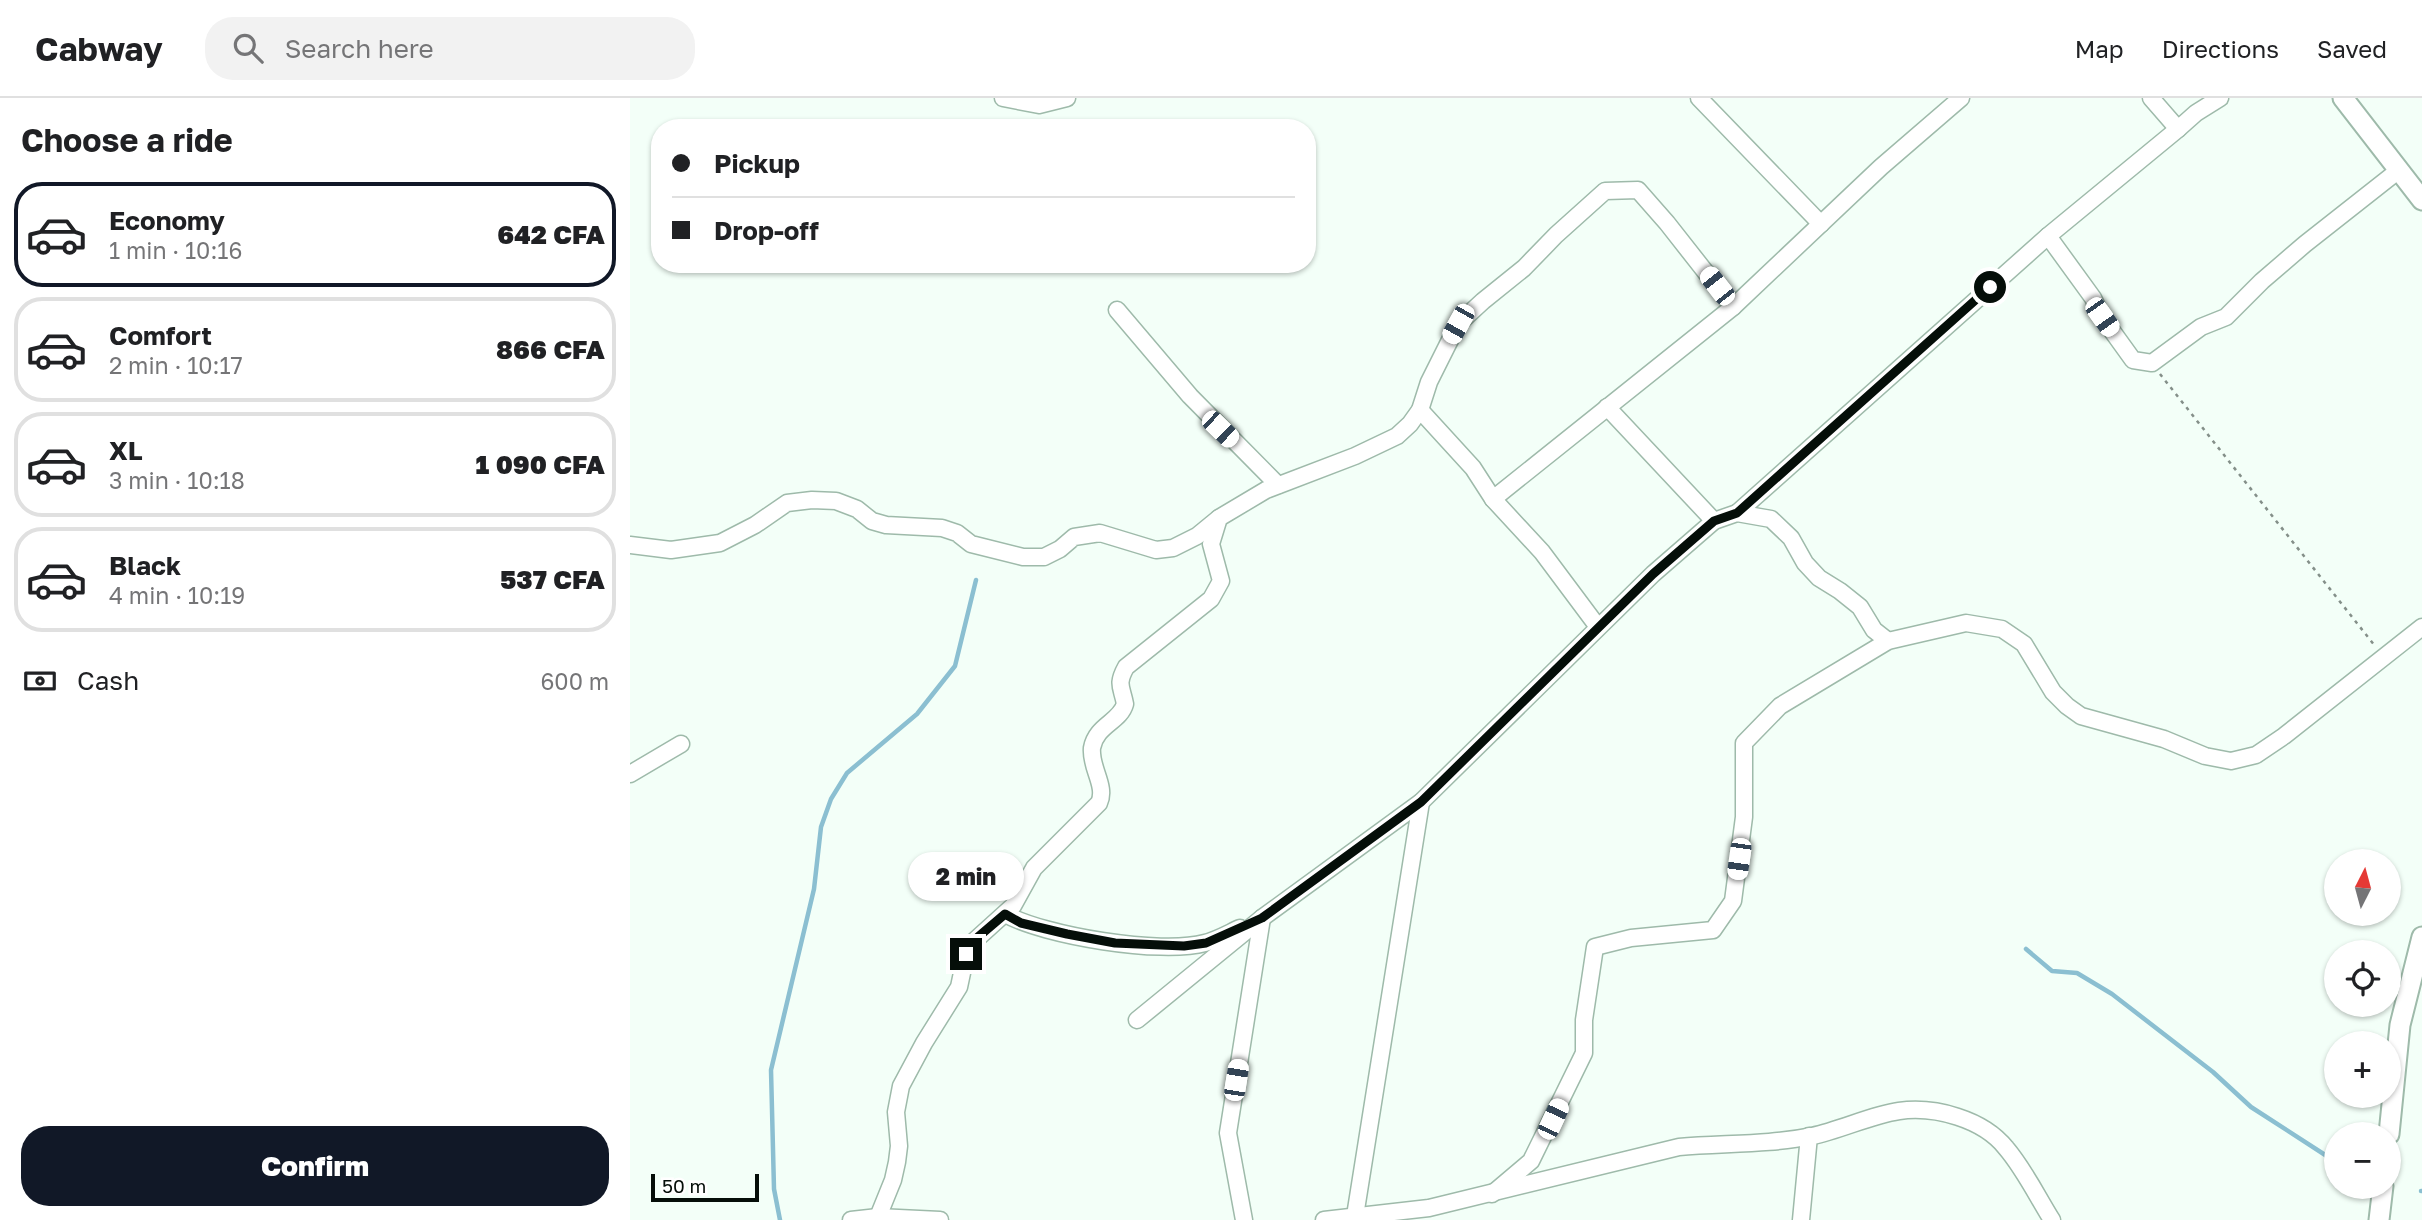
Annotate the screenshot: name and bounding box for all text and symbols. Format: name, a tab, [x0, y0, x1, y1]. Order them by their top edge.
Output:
search box	[205, 17, 695, 80]
text: Cabway	[35, 29, 163, 68]
icon: search	[229, 29, 267, 67]
text: Search here	[285, 33, 434, 64]
text: Map	[2075, 34, 2124, 63]
text: Directions	[2162, 34, 2279, 63]
text: Saved	[2317, 34, 2387, 63]
text: Choose a ride	[21, 121, 233, 159]
text: Pickup	[714, 148, 800, 179]
icon: car	[25, 203, 88, 266]
text: Economy	[109, 205, 225, 236]
text: Drop-off	[714, 215, 819, 246]
text: 642 CFA	[497, 219, 605, 250]
text: 1 min · 10:16	[109, 236, 242, 264]
car	[1696, 263, 1739, 309]
route start	[1974, 271, 2006, 303]
car	[2082, 294, 2123, 340]
car	[1439, 301, 1478, 347]
icon: car	[25, 318, 88, 381]
text: Comfort	[109, 320, 212, 351]
text: 866 CFA	[496, 334, 605, 365]
text: 2 min · 10:17	[109, 351, 243, 379]
car	[1198, 407, 1243, 451]
icon: car	[25, 433, 88, 496]
text: XL	[109, 435, 143, 466]
text: 1 090 CFA	[475, 449, 605, 480]
text: 3 min · 10:18	[109, 466, 245, 494]
icon: car	[25, 548, 88, 611]
text: Black	[109, 550, 181, 581]
text: 537 CFA	[500, 564, 605, 595]
text: 4 min · 10:19	[109, 581, 245, 609]
icon: cash	[21, 662, 59, 700]
text: Cash	[77, 665, 139, 696]
text: 600 m	[540, 667, 609, 695]
car	[1726, 837, 1753, 881]
north arrow	[2324, 849, 2401, 926]
map controls	[2324, 849, 2401, 1199]
callout: 2 min	[908, 852, 1024, 902]
text: 2 min	[936, 862, 996, 890]
route end	[950, 938, 982, 970]
button: locate	[2324, 940, 2401, 1017]
button: +	[2324, 1031, 2401, 1108]
car	[1223, 1058, 1250, 1102]
car	[1535, 1096, 1572, 1142]
button: −	[2324, 1122, 2401, 1199]
button: Confirm	[21, 1126, 609, 1206]
scale bar	[651, 1171, 760, 1203]
text: 50 m	[662, 1174, 706, 1197]

